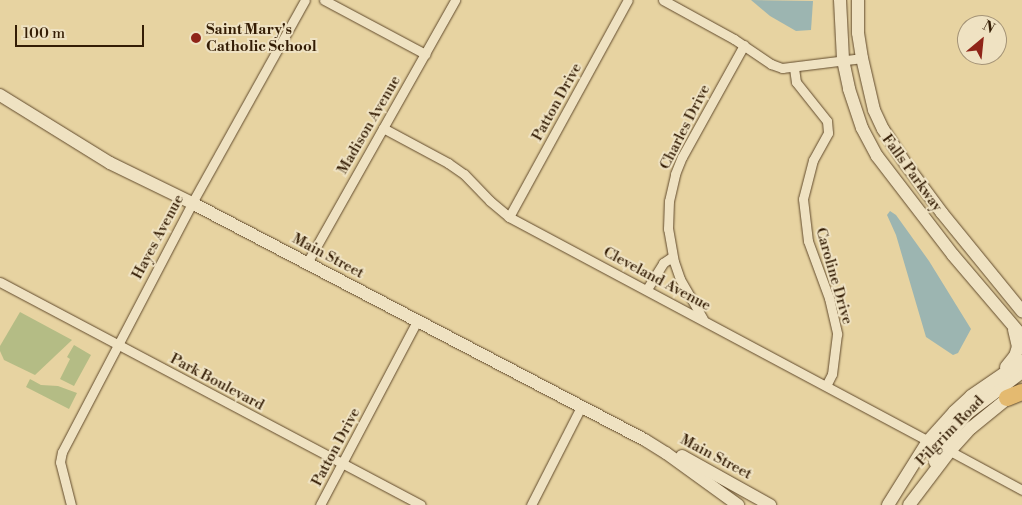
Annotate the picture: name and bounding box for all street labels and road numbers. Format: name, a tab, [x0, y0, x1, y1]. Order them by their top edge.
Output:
street label: Patton Drive	[528, 60, 586, 144]
street label: Madison Avenue	[334, 73, 404, 177]
street label: Charles Drive	[656, 82, 714, 172]
street label: Falls Parkway	[878, 131, 946, 215]
street label: Hayes Avenue	[128, 192, 188, 282]
street label: Caroline Drive	[812, 226, 856, 326]
street label: Main Street	[289, 230, 367, 282]
street label: Cleveland Avenue	[600, 243, 714, 315]
street label: Park Boulevard	[167, 350, 267, 414]
street label: Pilgrim Road	[912, 392, 988, 470]
street label: Patton Drive	[308, 405, 364, 489]
street label: Main Street	[677, 431, 755, 483]

